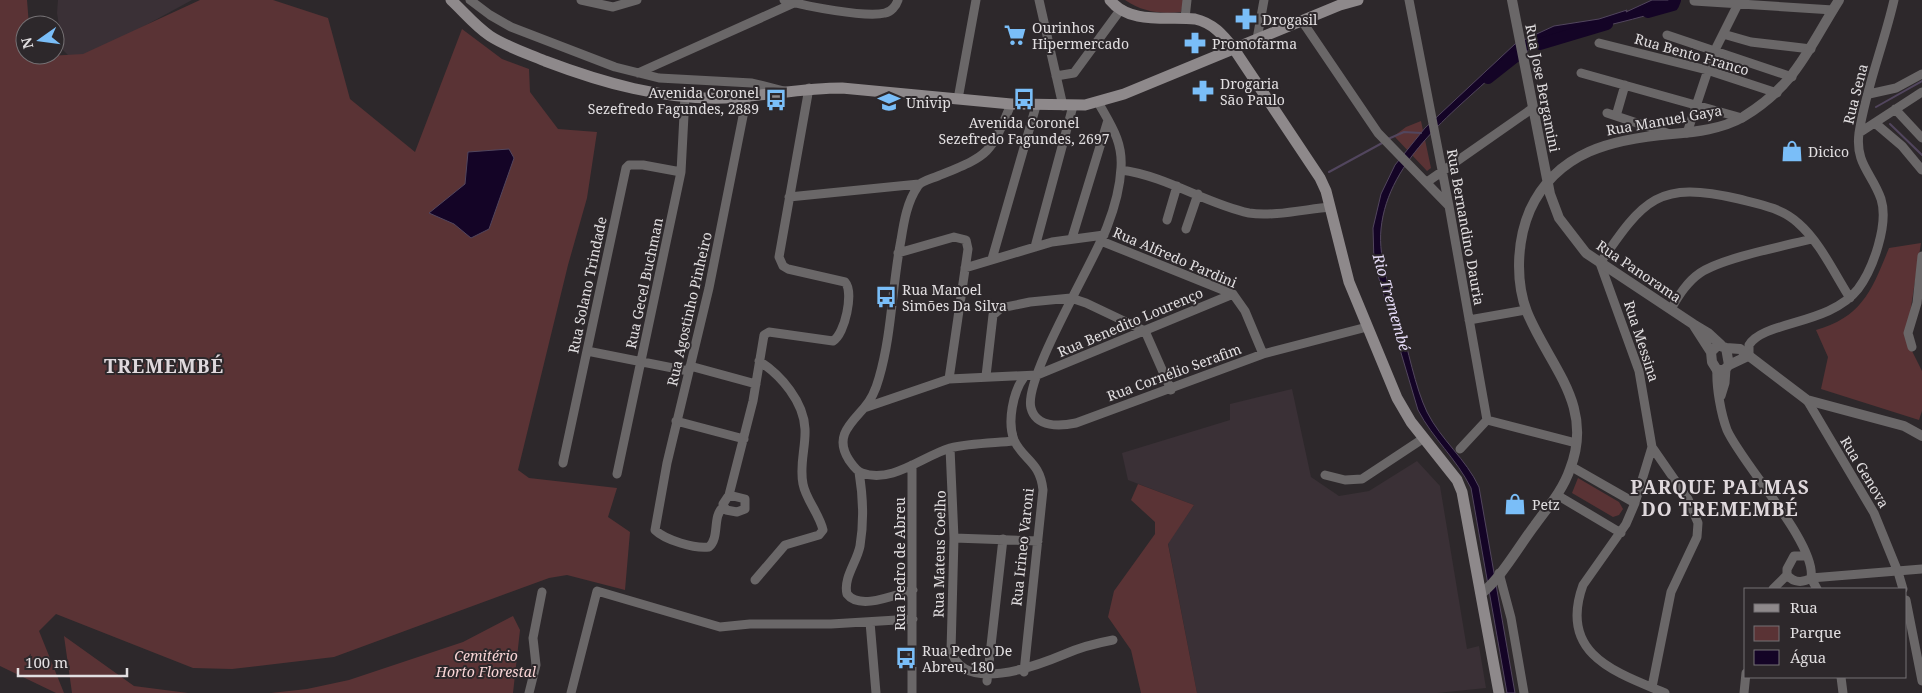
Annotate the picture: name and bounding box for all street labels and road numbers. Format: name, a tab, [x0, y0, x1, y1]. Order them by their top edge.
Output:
street label: Rua Jose Bergamini	[1521, 22, 1565, 154]
street label: Rua Bento Franco	[1632, 29, 1752, 79]
street label: Rua Sena	[1838, 62, 1872, 126]
street label: Rua Manuel Gaya	[1605, 100, 1724, 140]
street label: Rua Bernandino Dauria	[1443, 147, 1489, 307]
street label: Rua Solano Trindade	[563, 215, 611, 355]
street label: Rua Gecel Buchman	[621, 216, 667, 350]
street label: Rua Alfredo Pardini	[1110, 222, 1240, 292]
street label: Rua Agostinho Pinheiro	[662, 230, 716, 388]
street label: Rua Panorama	[1593, 236, 1685, 306]
street label: Rua Benedito Lourenço	[1054, 283, 1206, 361]
street label: Rua Messina	[1620, 298, 1664, 384]
street label: Rua Cornélio Serafim	[1104, 339, 1244, 405]
street label: Rua Genova	[1836, 433, 1894, 511]
street label: Rua Irineo Varoni	[1006, 486, 1038, 607]
street label: Rua Mateus Coelho	[928, 490, 950, 618]
street label: Rua Pedro de Abreu	[890, 497, 909, 631]

